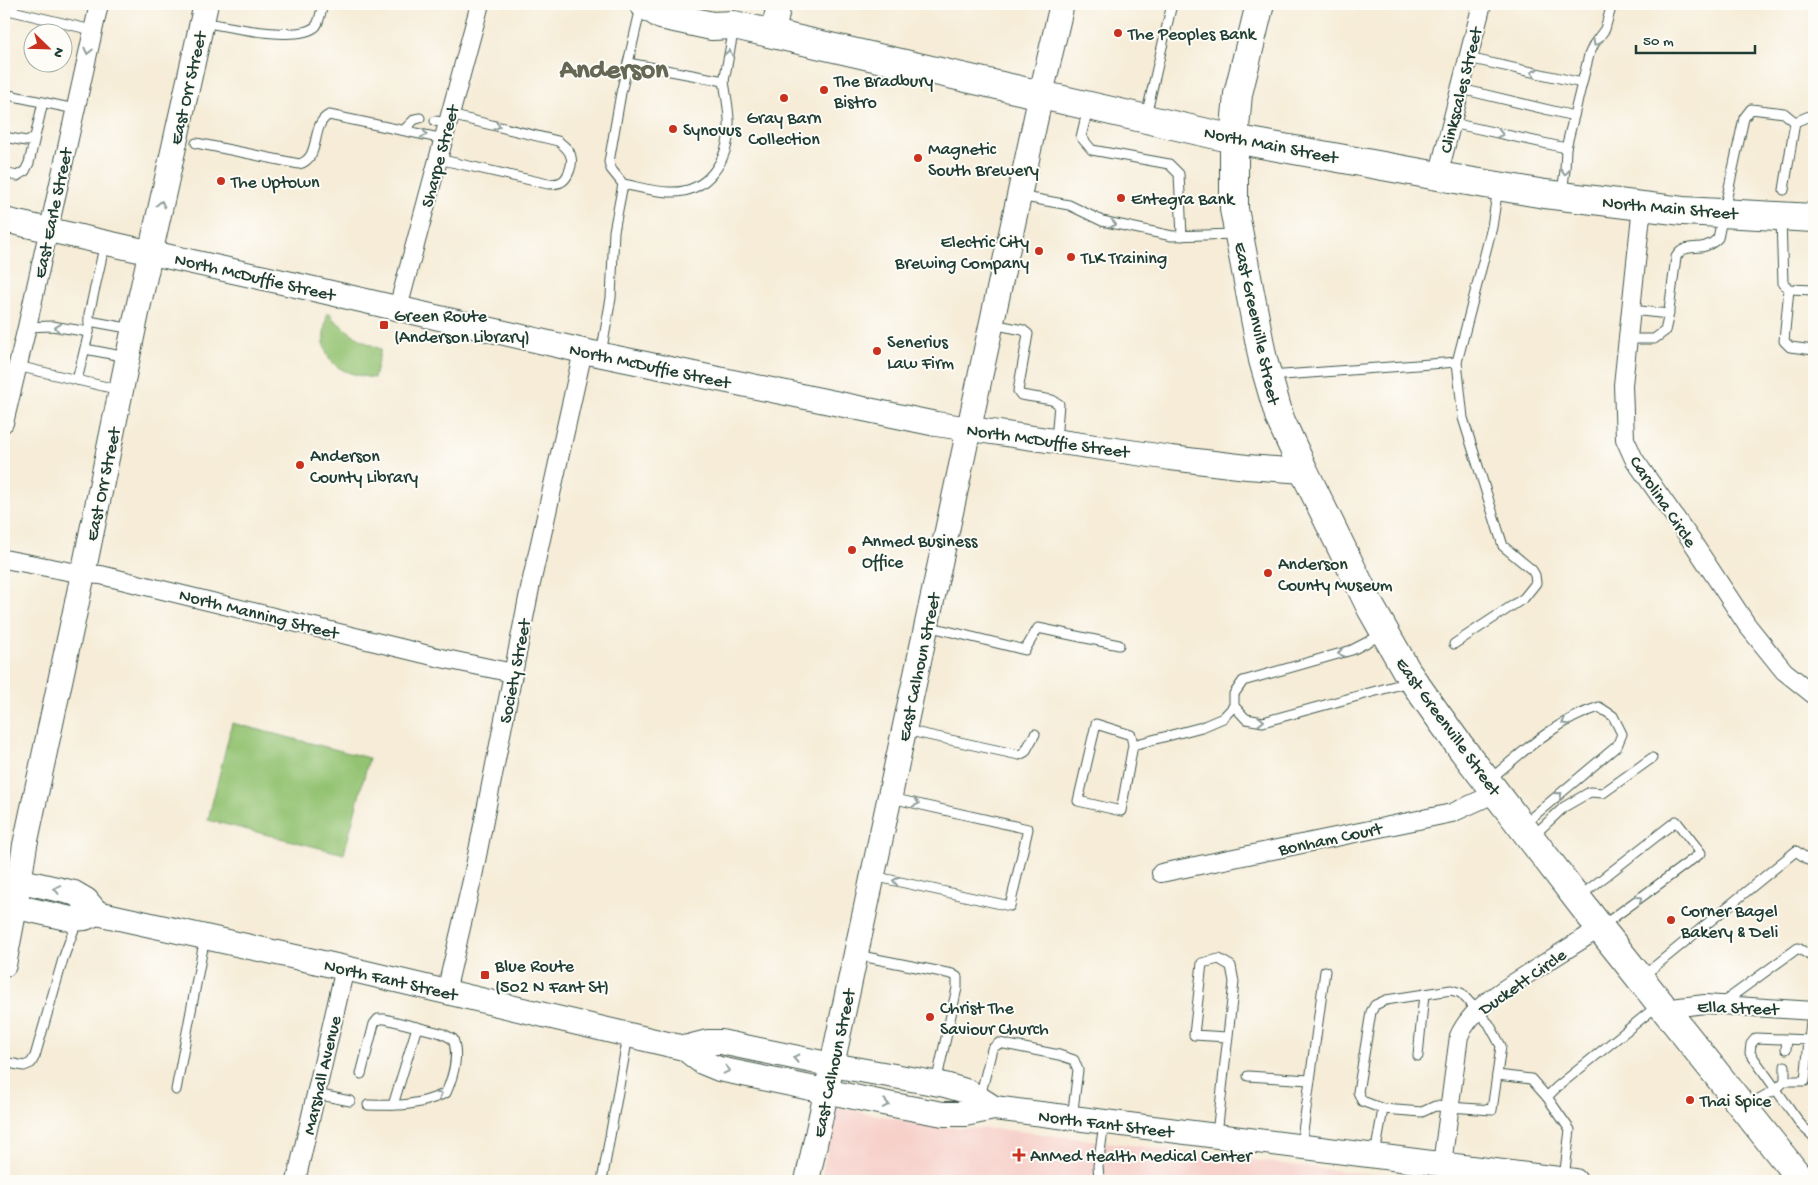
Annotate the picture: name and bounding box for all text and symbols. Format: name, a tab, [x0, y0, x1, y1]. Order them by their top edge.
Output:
north arrow	[22, 22, 72, 72]
scale bar	[1636, 22, 1754, 54]
street label: Clinkscales Street	[1437, 24, 1489, 156]
place label: The Peoples Bank	[1127, 25, 1257, 46]
marker: The Peoples Bank	[1112, 27, 1124, 39]
street label: East Orr Street	[166, 28, 213, 147]
text: 50 m	[1643, 33, 1674, 51]
one-way arrow	[1592, 37, 1602, 46]
text: N	[48, 45, 67, 60]
one-way arrow	[83, 47, 94, 56]
one-way arrow	[724, 49, 734, 57]
district label: Anderson	[559, 55, 669, 88]
one-way arrow	[1530, 68, 1538, 79]
place label: The Bradbury Bistro	[833, 72, 934, 114]
marker: The Bradbury Bistro	[818, 84, 830, 96]
marker: Gray Barn Collection	[778, 92, 790, 104]
street label: Sharpe Street	[418, 102, 466, 210]
place label: Gray Barn Collection	[747, 109, 822, 151]
one-way arrow	[493, 121, 501, 131]
place label: Synovus	[683, 121, 742, 142]
marker: Synovus	[667, 123, 679, 135]
street label: North Main Street	[1202, 123, 1341, 170]
one-way arrow	[419, 128, 428, 139]
one-way arrow	[1495, 128, 1504, 139]
place label: Magnetic South Brewery	[928, 140, 1039, 182]
street label: East Earle Street	[30, 145, 79, 281]
marker: Magnetic South Brewery	[912, 152, 924, 164]
one-way arrow	[1559, 168, 1570, 176]
place label: The Uptown	[230, 173, 320, 194]
marker: The Uptown	[215, 175, 227, 187]
place label: Entegra Bank	[1131, 190, 1236, 211]
marker: Entegra Bank	[1115, 192, 1127, 204]
street label: North Main Street	[1601, 193, 1740, 226]
one-way arrow	[155, 200, 166, 209]
one-way arrow	[1109, 218, 1118, 228]
place label: Electric City Brewing Company	[894, 233, 1029, 275]
street label: East Greenville Street	[1228, 240, 1283, 408]
marker: Electric City Brewing Company	[1033, 245, 1045, 257]
place label: TLK Training	[1080, 249, 1167, 270]
street label: North McDuffie Street	[172, 250, 338, 307]
marker: TLK Training	[1065, 251, 1077, 263]
place label: Green Route (Anderson Library)	[394, 307, 530, 349]
marker: Green Route (Anderson Library)	[378, 319, 390, 331]
one-way arrow	[54, 323, 62, 333]
place label: Senerius Law Firm	[887, 333, 954, 375]
street label: North McDuffie Street	[567, 340, 733, 395]
marker: Senerius Law Firm	[871, 345, 883, 357]
street label: North McDuffie Street	[965, 421, 1132, 465]
street label: East Orr Street	[82, 424, 127, 543]
place label: Anderson County Library	[310, 447, 418, 489]
street label: Carolina Circle	[1624, 453, 1701, 553]
marker: Anderson County Library	[294, 459, 306, 471]
place label: Anmed Business Office	[862, 532, 979, 574]
marker: Anmed Business Office	[846, 544, 858, 556]
place label: Anderson County Museum	[1278, 555, 1393, 597]
marker: Anderson County Museum	[1262, 567, 1274, 579]
street label: North Manning Street	[177, 585, 342, 646]
street label: East Calhoun Street	[894, 590, 947, 744]
street label: Society Street	[496, 616, 537, 725]
one-way arrow	[1337, 647, 1346, 657]
street label: East Greenville Street	[1390, 654, 1505, 802]
one-way arrow	[1257, 715, 1265, 726]
one-way arrow	[1561, 715, 1570, 725]
one-way arrow	[1554, 792, 1563, 801]
one-way arrow	[911, 797, 920, 808]
street label: Bonham Court	[1276, 819, 1386, 862]
one-way arrow	[892, 876, 901, 887]
one-way arrow	[52, 884, 61, 895]
one-way arrow	[1633, 896, 1643, 905]
place label: Corner Bagel Bakery & Deli	[1680, 902, 1779, 944]
marker: Corner Bagel Bakery & Deli	[1665, 914, 1677, 926]
street label: Duckett Circle	[1475, 945, 1572, 1021]
street label: North Fant Street	[322, 956, 461, 1007]
place label: Blue Route (502 N Fant St)	[494, 957, 609, 999]
marker: Blue Route (502 N Fant St)	[479, 969, 491, 981]
street label: East Calhoun Street	[809, 986, 862, 1140]
street label: Ella Street	[1697, 998, 1781, 1021]
place label: Christ The Saviour Church	[940, 999, 1049, 1041]
marker: Christ The Saviour Church	[924, 1011, 936, 1023]
street label: Marshall Avenue	[300, 1013, 347, 1137]
one-way arrow	[792, 1053, 800, 1064]
one-way arrow	[722, 1064, 731, 1075]
one-way arrow	[434, 1092, 443, 1102]
place label: Thai Spice	[1699, 1092, 1772, 1113]
marker: Thai Spice	[1684, 1094, 1696, 1106]
one-way arrow	[881, 1098, 890, 1109]
street label: North Fant Street	[1037, 1107, 1176, 1144]
place label: AnMed Health Medical Center	[1030, 1147, 1253, 1168]
marker: AnMed Health Medical Center	[1012, 1148, 1026, 1162]

